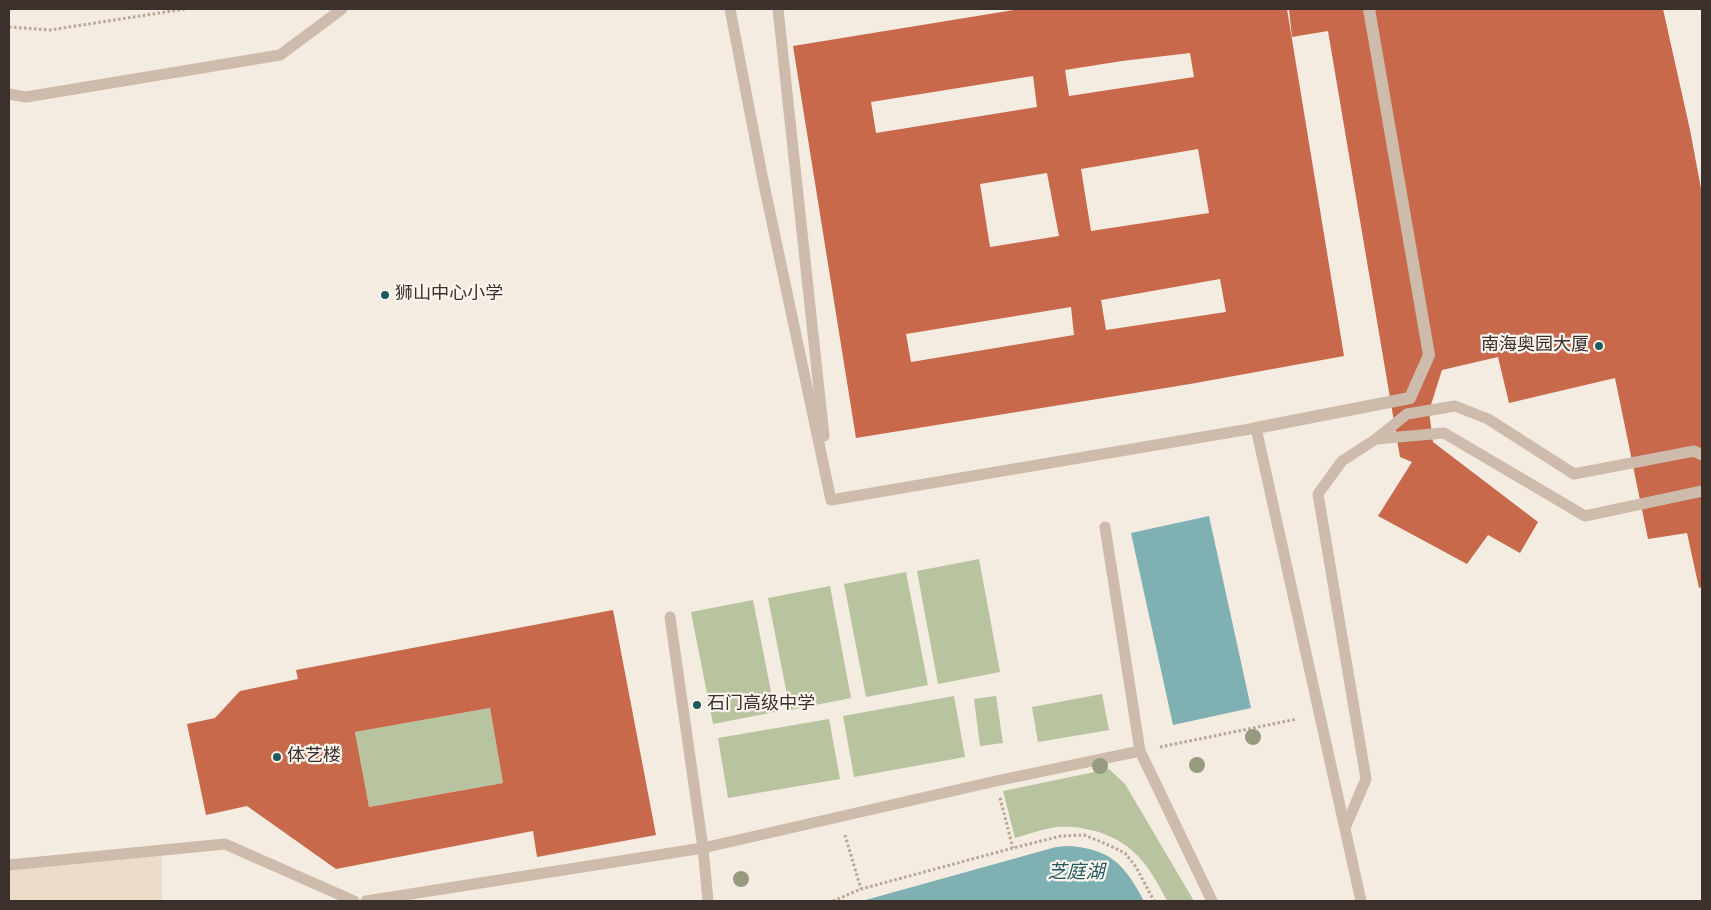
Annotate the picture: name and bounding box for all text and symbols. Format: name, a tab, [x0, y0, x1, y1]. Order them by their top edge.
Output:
place label: 狮山中心小学	[395, 284, 503, 306]
marker: 狮山中心小学	[379, 289, 391, 301]
place label: 南海奥园大厦	[1481, 335, 1589, 357]
marker: 南海奥园大厦	[1593, 340, 1605, 352]
place label: 石门高级中学	[707, 694, 815, 716]
marker: 石门高级中学	[691, 699, 703, 711]
place label: 体艺楼	[287, 746, 341, 768]
marker: 体艺楼	[271, 751, 283, 763]
water label: 芝庭湖	[1048, 863, 1104, 885]

